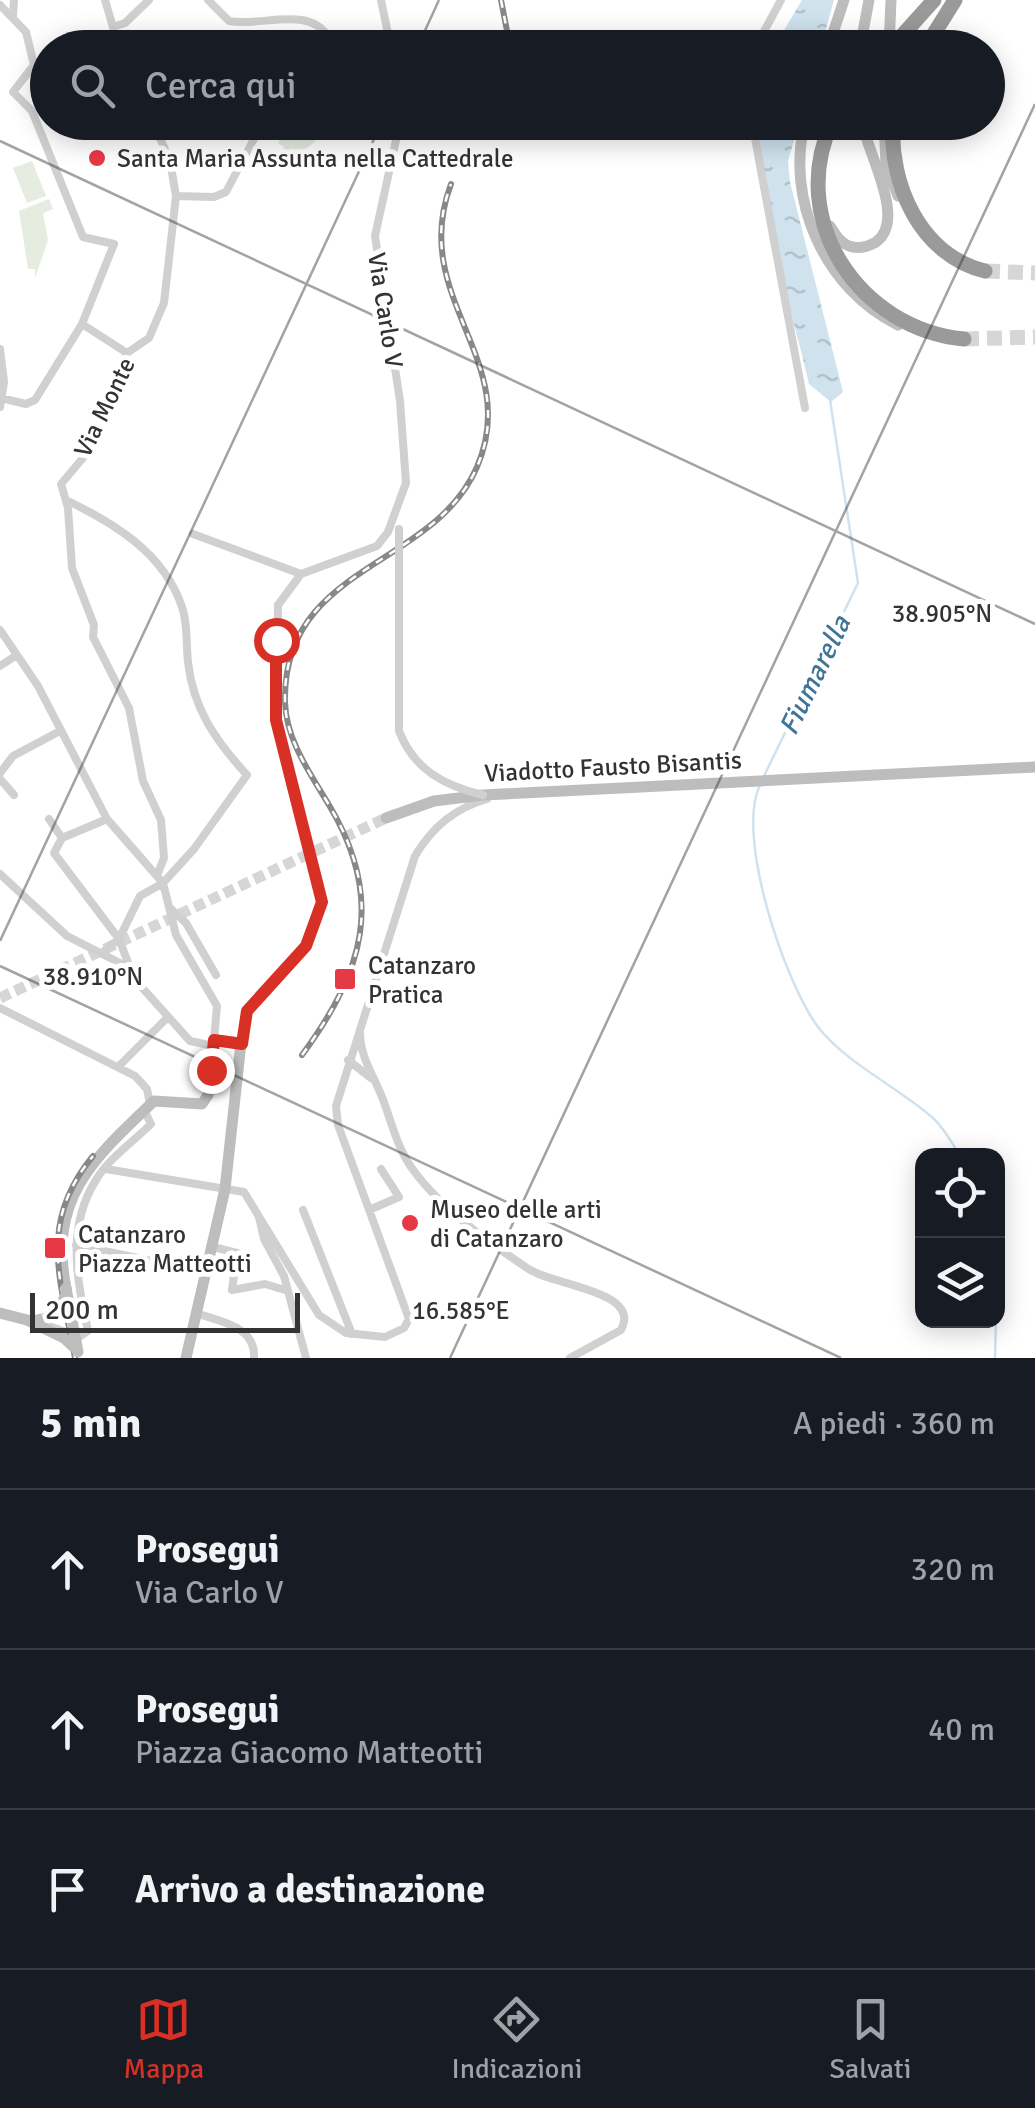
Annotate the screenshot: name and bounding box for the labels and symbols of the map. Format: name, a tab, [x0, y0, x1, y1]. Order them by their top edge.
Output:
place label: Santa Maria Assunta nella Cattedrale	[117, 143, 513, 174]
marker: Santa Maria Assunta nella Cattedrale	[86, 147, 108, 169]
street label: Via Carlo V	[361, 250, 410, 370]
street label: Via Monte	[67, 352, 142, 462]
text: 38.905°N	[892, 598, 992, 629]
water label: Fiumarella	[772, 610, 859, 740]
route start	[254, 618, 300, 664]
street label: Viadotto Fausto Bisantis	[483, 744, 743, 789]
place label: Catanzaro Pratica	[368, 950, 476, 1010]
text: 38.910°N	[43, 961, 143, 992]
marker: Catanzaro Pratica	[332, 966, 358, 992]
route end	[189, 1048, 235, 1094]
place label: Museo delle arti di Catanzaro	[430, 1194, 602, 1254]
marker: Museo delle arti di Catanzaro	[399, 1212, 421, 1234]
place label: Catanzaro Piazza Matteotti	[78, 1219, 252, 1279]
marker: Catanzaro Piazza Matteotti	[42, 1235, 68, 1261]
scale bar	[30, 1288, 300, 1332]
text: 16.585°E	[412, 1295, 510, 1326]

